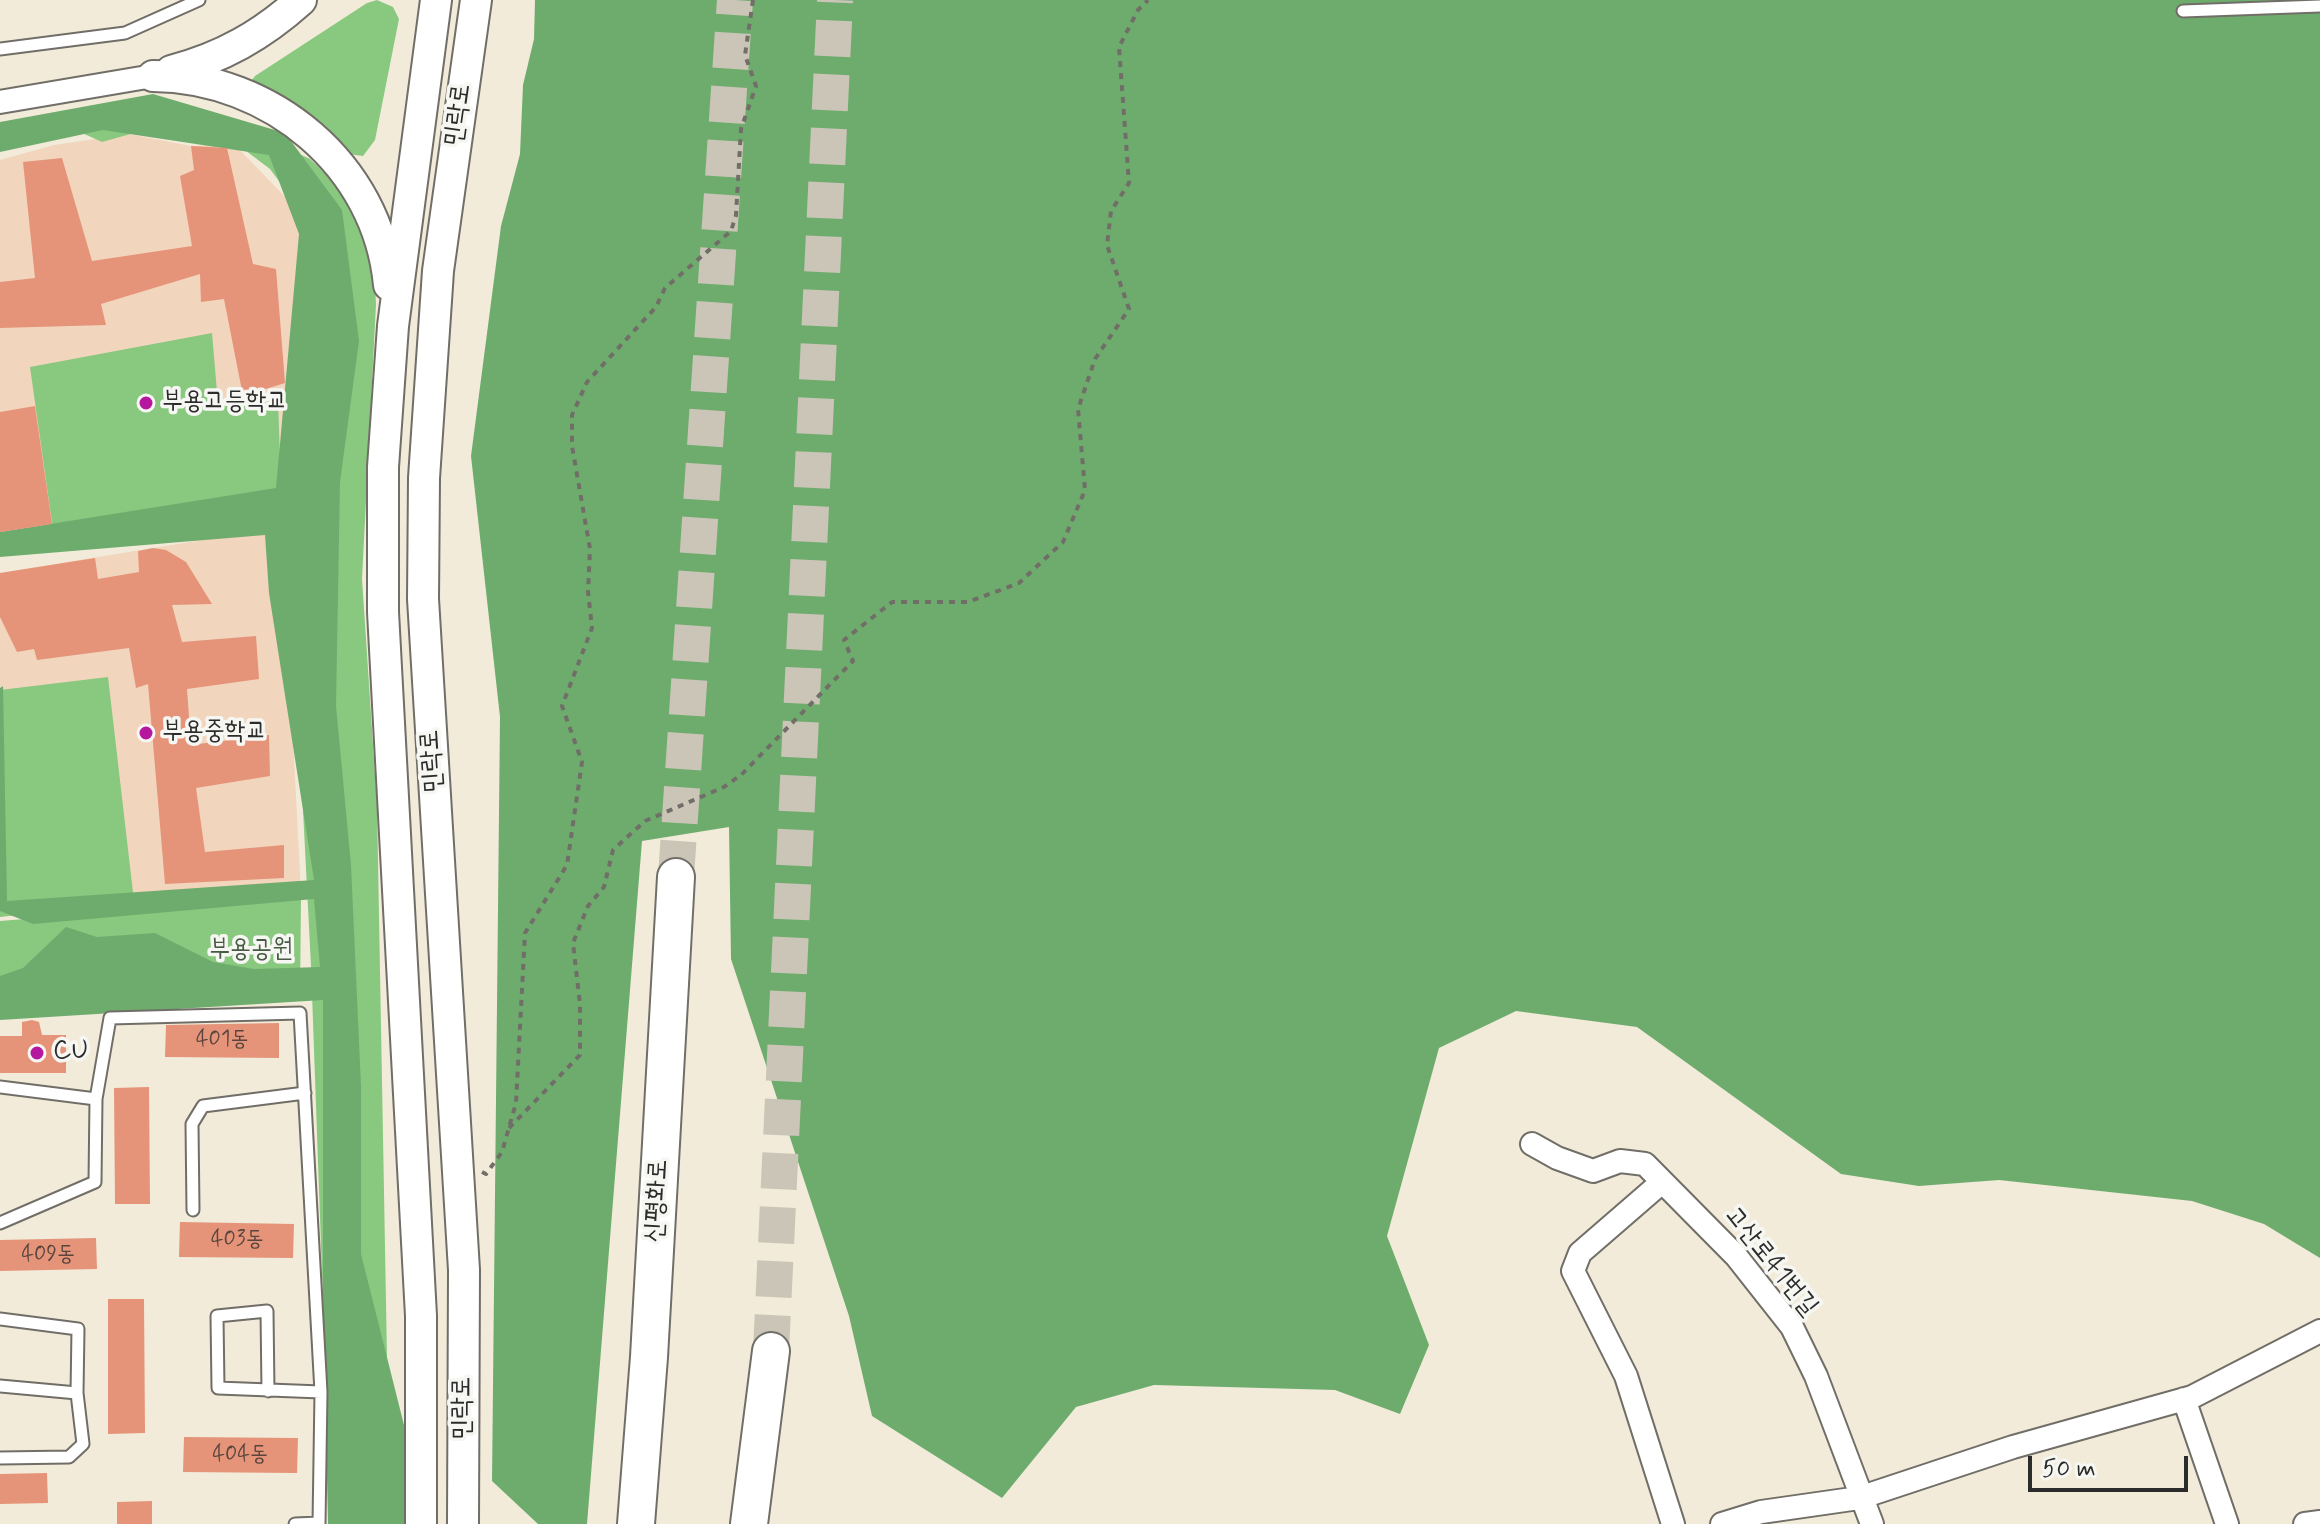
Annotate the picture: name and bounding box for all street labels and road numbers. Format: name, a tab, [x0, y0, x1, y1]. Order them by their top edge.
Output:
street label: 민락로	[439, 82, 479, 148]
street label: 민락로	[415, 729, 451, 793]
street label: 신평화로	[640, 1158, 676, 1244]
street label: 고산로41번길	[1717, 1201, 1823, 1323]
street label: 민락로	[448, 1377, 480, 1439]

